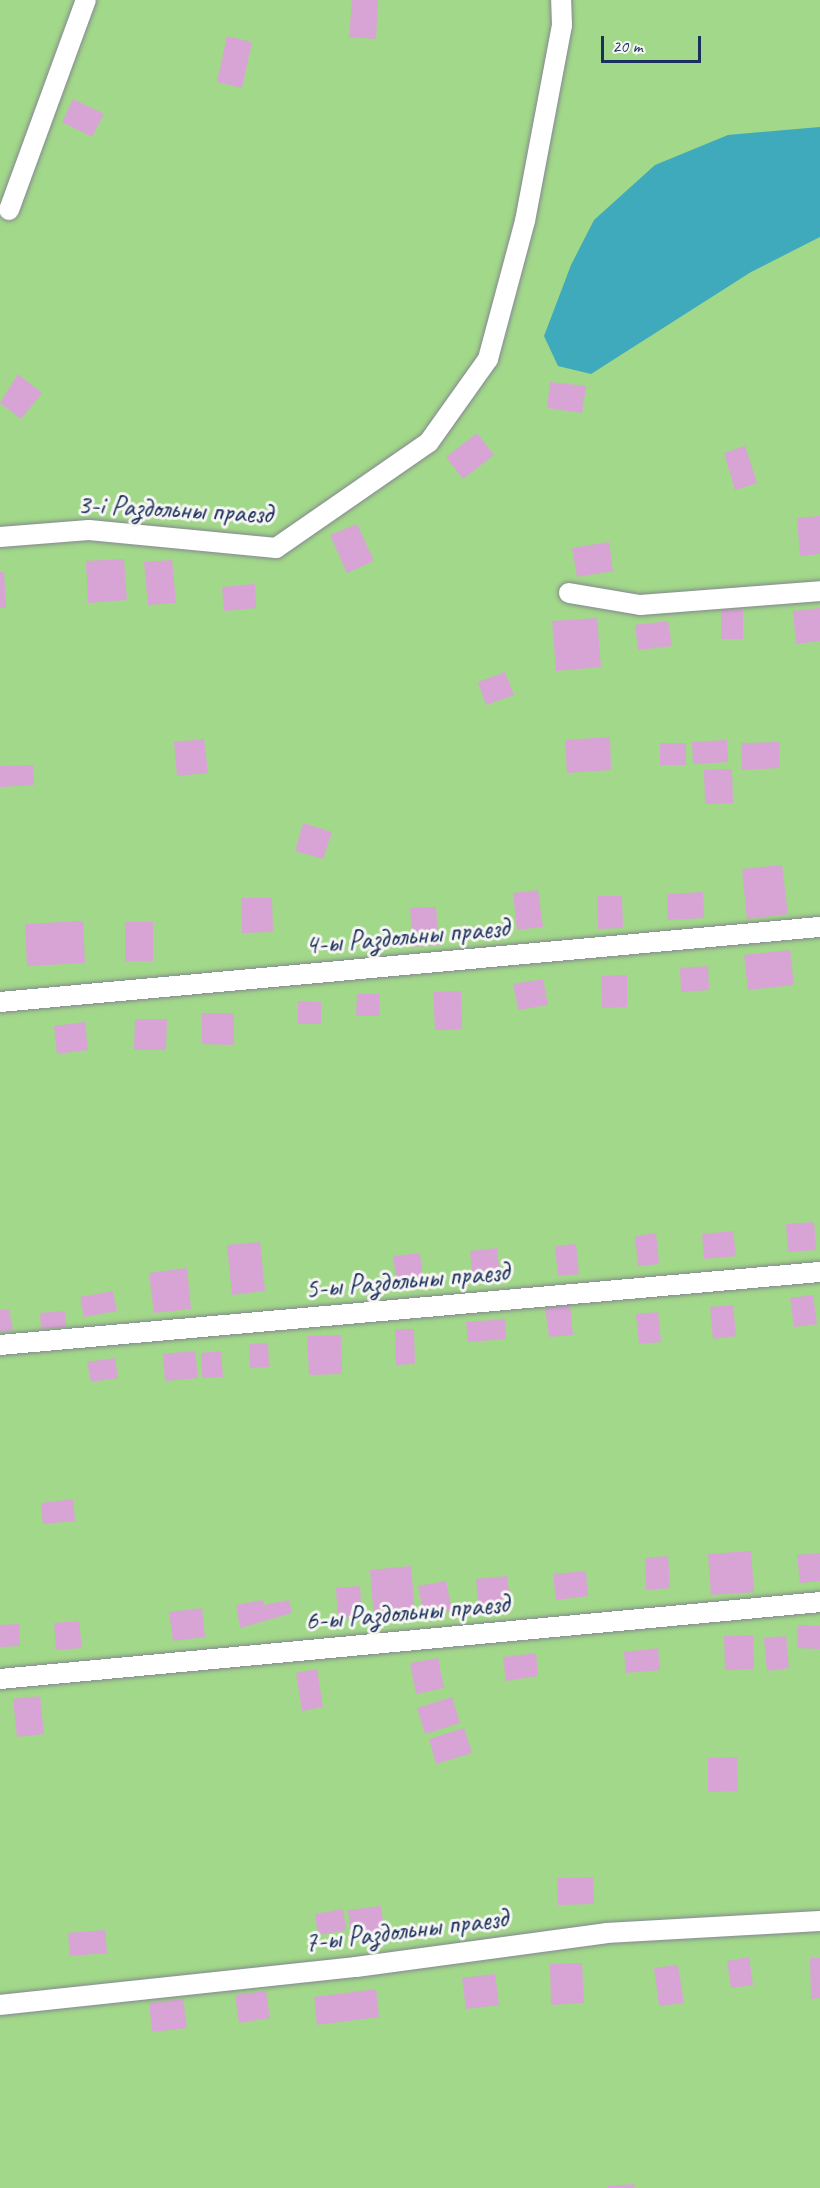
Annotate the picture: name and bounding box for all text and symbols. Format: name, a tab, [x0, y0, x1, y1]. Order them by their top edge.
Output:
scale bar	[604, 24, 704, 62]
text: 20 m	[612, 35, 643, 57]
street label: 3-і Раздольны праезд	[77, 487, 273, 531]
street label: 4-ы Раздольны праезд	[304, 910, 510, 962]
street label: 5-ы Раздольны праезд	[304, 1254, 510, 1306]
street label: 6-ы Раздольны праезд	[304, 1586, 510, 1638]
street label: 7-ы Раздольны праезд	[302, 1901, 510, 1959]

